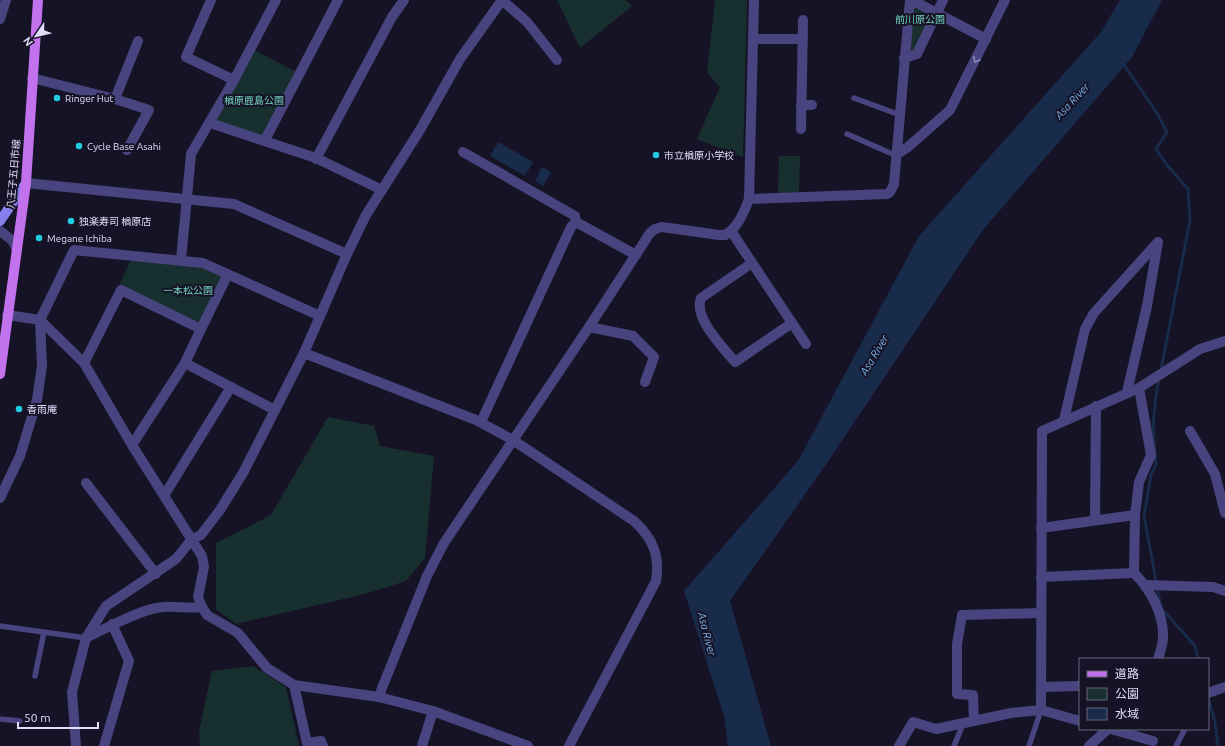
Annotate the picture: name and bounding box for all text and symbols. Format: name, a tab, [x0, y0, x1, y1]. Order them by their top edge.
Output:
park label: 前川原公園	[895, 14, 945, 25]
north arrow	[16, 16, 56, 56]
text: N	[21, 35, 35, 49]
one-way arrow	[973, 56, 980, 63]
water label: Asa River	[1052, 80, 1092, 122]
marker: Ringer Hut	[52, 93, 62, 103]
place label: Ringer Hut	[65, 93, 113, 104]
park label: 楢原鹿島公園	[224, 95, 284, 106]
street label: 八王子五日市線	[5, 139, 22, 209]
marker: Cycle Base Asahi	[74, 141, 84, 151]
place label: Cycle Base Asahi	[87, 141, 161, 152]
marker: 市立楢原小学校	[651, 150, 661, 160]
place label: 市立楢原小学校	[664, 150, 734, 161]
marker: 独楽寿司 楢原店	[66, 216, 76, 226]
place label: 独楽寿司 楢原店	[79, 216, 151, 227]
marker: Megane Ichiba	[34, 233, 44, 243]
place label: Megane Ichiba	[47, 233, 112, 244]
park label: 一本松公園	[163, 285, 213, 296]
water label: Asa River	[857, 332, 891, 378]
marker: 香雨庵	[14, 404, 24, 414]
place label: 香雨庵	[27, 404, 57, 415]
water label: Asa River	[696, 610, 718, 658]
legend	[1079, 658, 1209, 730]
text: 道路	[1115, 667, 1139, 680]
text: 公園	[1115, 687, 1139, 700]
scale bar	[18, 704, 98, 730]
text: 水域	[1115, 707, 1139, 720]
text: 50 m	[24, 711, 51, 724]

